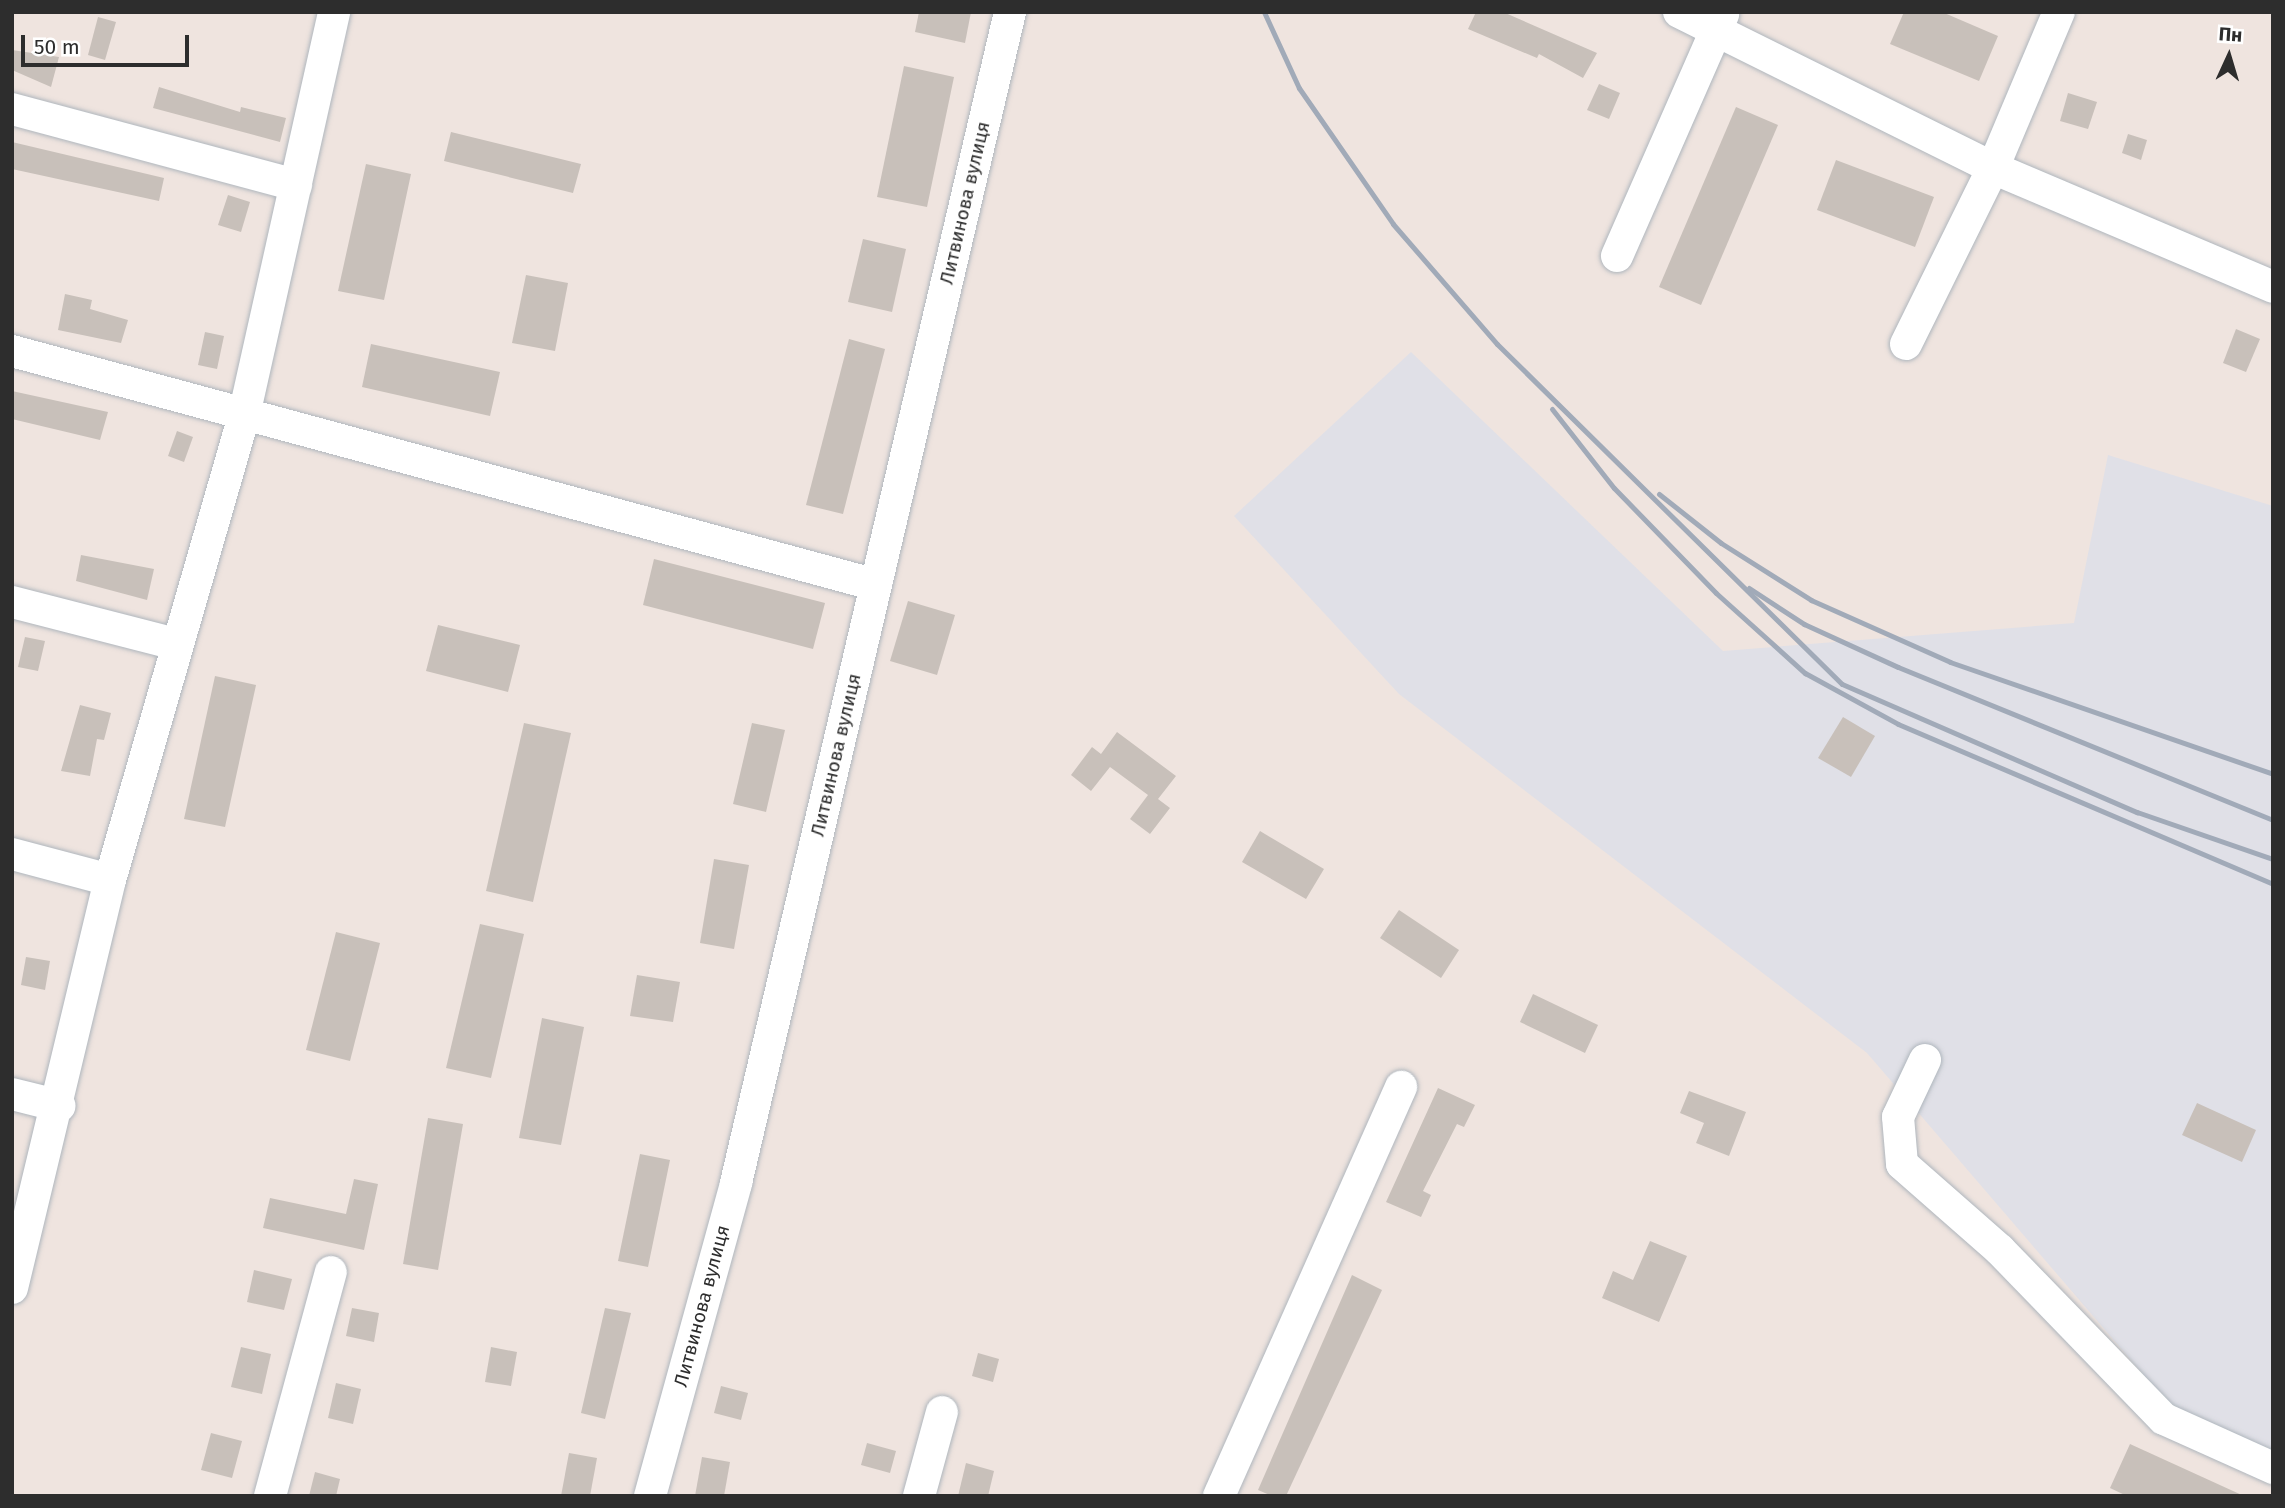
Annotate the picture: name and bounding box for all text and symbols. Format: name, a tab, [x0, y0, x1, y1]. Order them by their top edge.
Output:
scale bar	[24, 21, 192, 65]
north arrow	[2194, 21, 2264, 91]
text: Пн	[2218, 22, 2243, 47]
text: 50 m	[34, 34, 80, 60]
street label: Литвинова вулиця	[935, 119, 995, 287]
street label: Литвинова вулиця	[806, 671, 866, 839]
street label: Литвинова вулиця	[669, 1223, 735, 1389]

